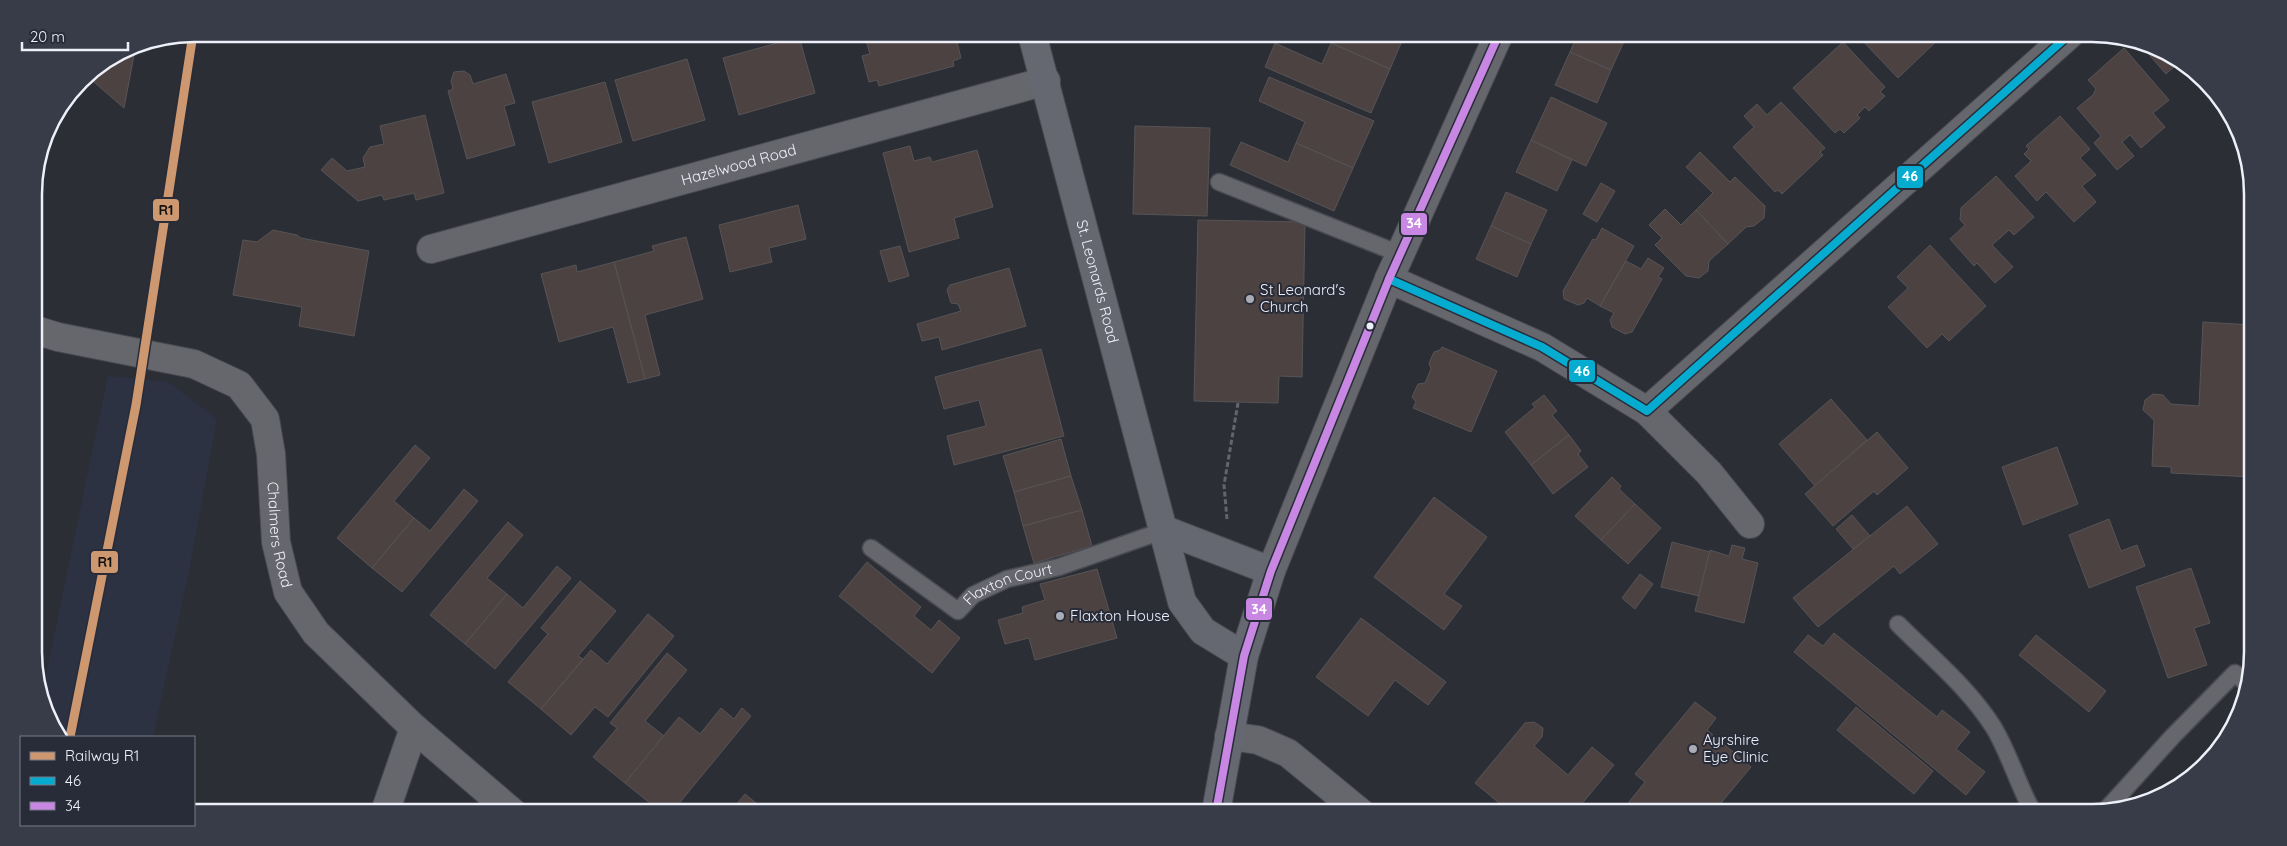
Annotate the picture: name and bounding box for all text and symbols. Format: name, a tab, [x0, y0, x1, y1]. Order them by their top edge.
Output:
scale bar	[22, 20, 129, 52]
text: 20 m	[30, 27, 65, 46]
street label: Hazelwood Road	[679, 140, 798, 189]
line badge: 46	[1896, 165, 1924, 189]
text: 46	[1902, 167, 1918, 185]
line badge: R1	[152, 198, 180, 222]
text: R1	[158, 201, 174, 219]
line badge: 34	[1400, 212, 1428, 236]
text: 34	[1406, 214, 1422, 232]
street label: St. Leonards Road	[1073, 218, 1123, 345]
place label: St Leonard's Church	[1260, 280, 1345, 316]
marker: St Leonard's Church	[1244, 293, 1256, 305]
unlabelled marker	[1365, 321, 1375, 331]
line badge: 46	[1568, 359, 1596, 383]
text: 46	[1574, 362, 1590, 380]
street label: Chalmers Road	[264, 481, 297, 590]
line badge: R1	[90, 550, 119, 574]
text: R1	[97, 553, 113, 571]
street label: Flaxton Court	[959, 559, 1054, 609]
line badge: 34	[1245, 597, 1273, 621]
text: 34	[1251, 600, 1267, 618]
place label: Flaxton House	[1070, 606, 1170, 625]
marker: Flaxton House	[1054, 610, 1066, 622]
place label: Ayrshire Eye Clinic	[1703, 730, 1769, 766]
legend	[20, 736, 195, 826]
marker: Ayrshire Eye Clinic	[1687, 743, 1699, 755]
text: Railway R1	[65, 746, 139, 765]
text: 46	[65, 771, 81, 790]
text: 34	[65, 796, 81, 815]

